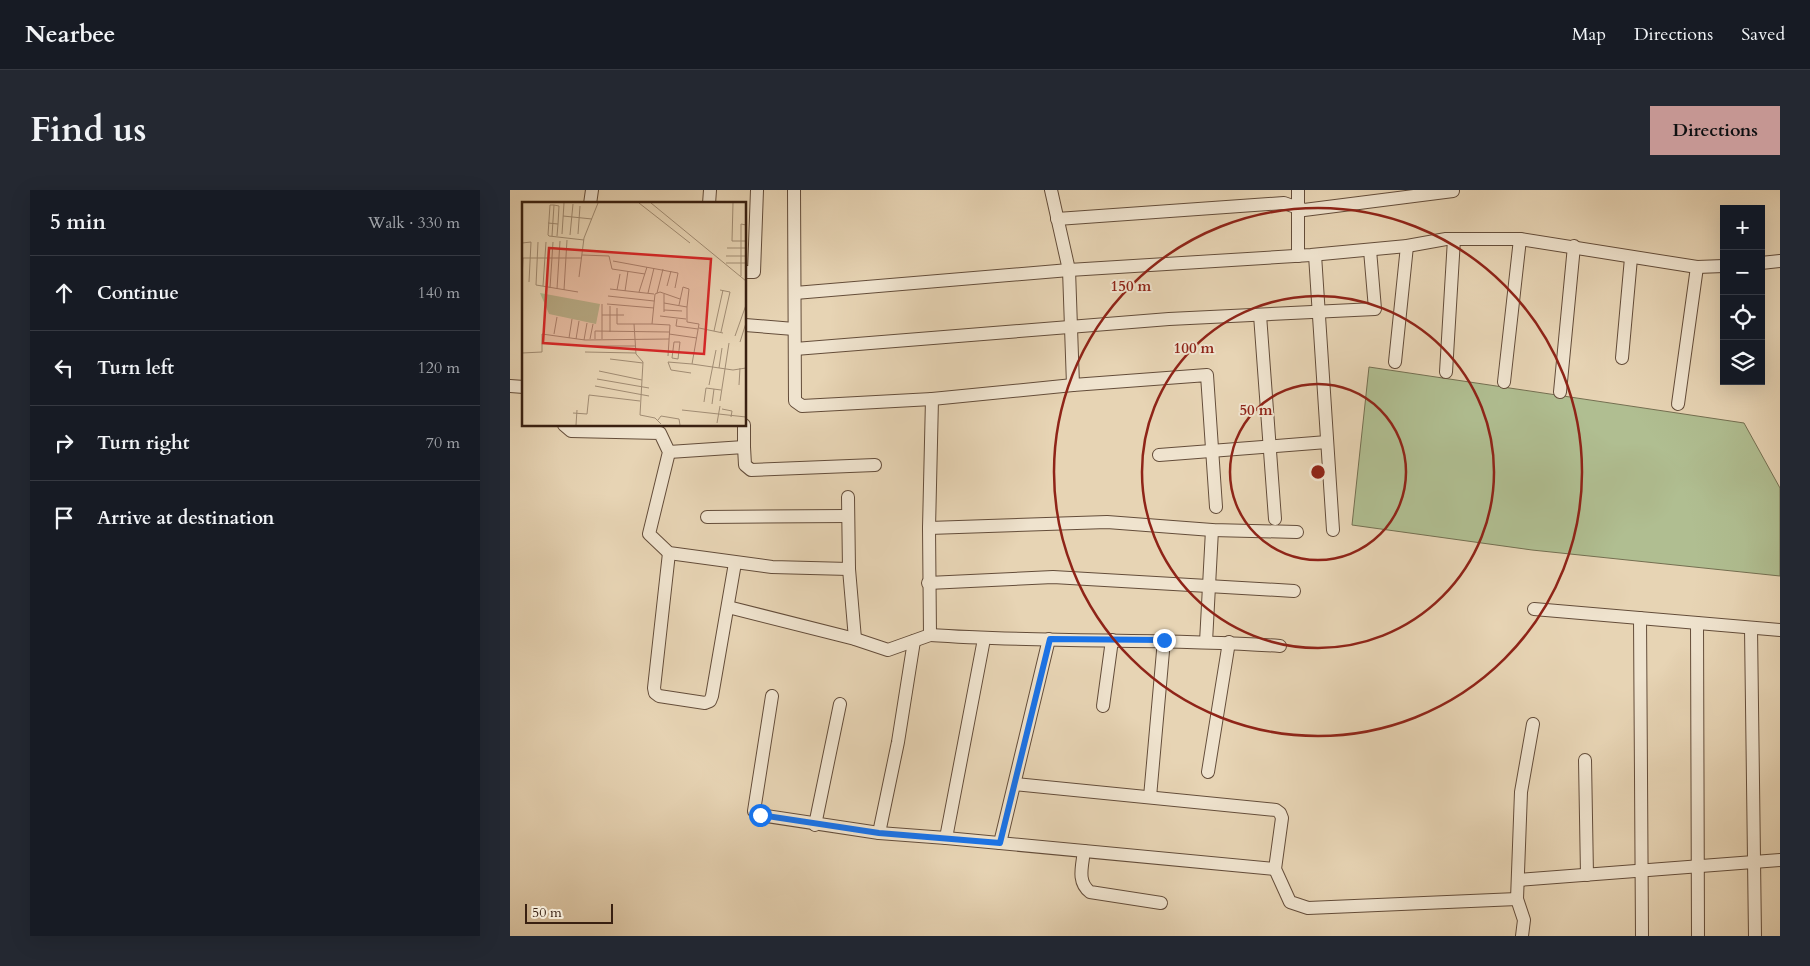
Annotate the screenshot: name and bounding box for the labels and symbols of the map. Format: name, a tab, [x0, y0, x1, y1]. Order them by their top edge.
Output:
inset map	[522, 202, 746, 426]
text: 150 m	[1111, 276, 1152, 296]
text: 100 m	[1174, 338, 1215, 358]
text: 50 m	[1239, 400, 1273, 420]
centre of rings	[1309, 463, 1327, 481]
route end	[1153, 629, 1176, 652]
route start	[749, 804, 772, 827]
scale bar	[525, 901, 612, 924]

